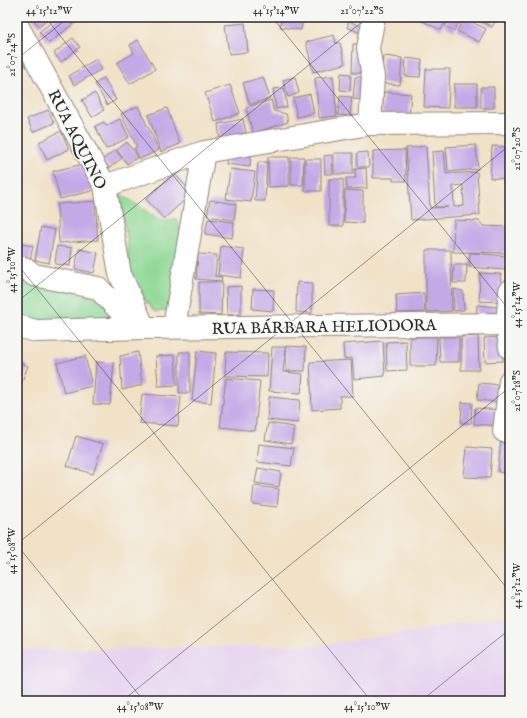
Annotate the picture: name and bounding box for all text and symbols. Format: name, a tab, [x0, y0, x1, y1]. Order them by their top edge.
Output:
text: 44°15'12"W	[26, 5, 72, 18]
text: 44°15'14"W	[253, 5, 300, 18]
text: 21°07'22"S	[340, 5, 384, 18]
text: 21°07'24"S	[6, 33, 19, 77]
street label: RUA AQUINO	[42, 87, 110, 193]
text: 21°07'20"S	[511, 127, 524, 171]
text: 44°15'10"W	[6, 246, 19, 293]
text: 44°15'14"W	[511, 281, 524, 328]
street label: RUA BÁRBARA HELIODORA	[211, 314, 438, 340]
text: 21°07'18"S	[511, 370, 524, 412]
text: 44°15'08"W	[6, 527, 19, 574]
text: 44°15'12"W	[511, 563, 524, 609]
text: 44°15'08"W	[117, 701, 164, 714]
text: 44°15'10"W	[344, 701, 391, 714]

